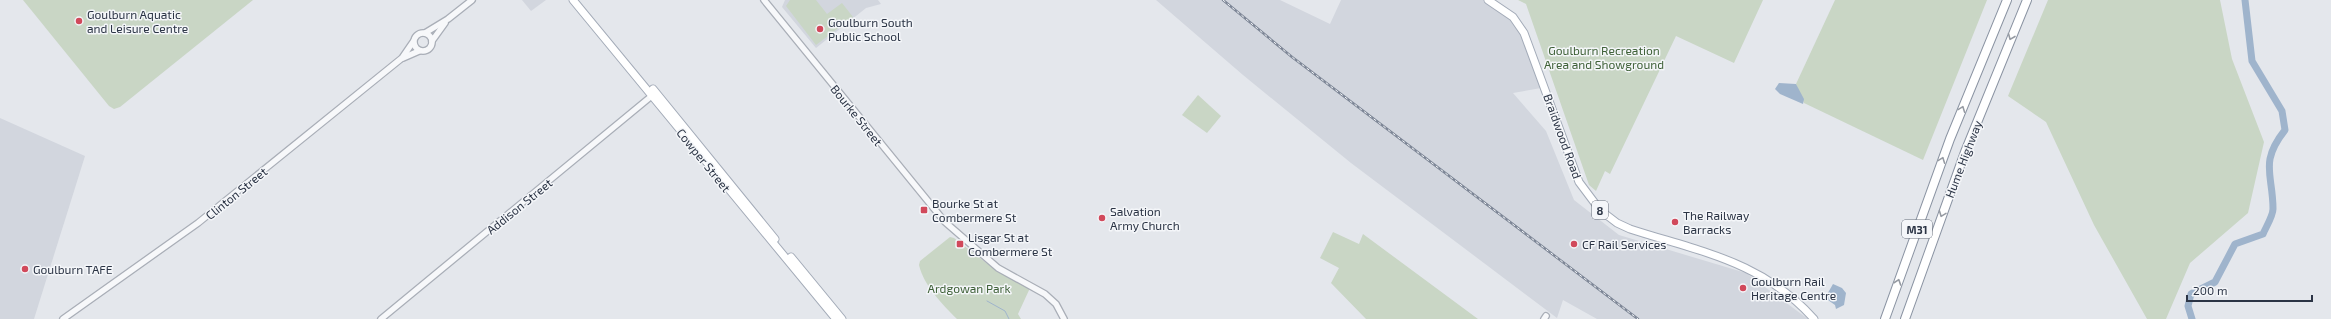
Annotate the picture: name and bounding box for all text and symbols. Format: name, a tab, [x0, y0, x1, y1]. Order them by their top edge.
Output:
place label: Goulburn Aquatic and Leisure Centre	[87, 7, 188, 35]
place label: Goulburn South Public School	[828, 15, 913, 43]
marker: Goulburn Aquatic and Leisure Centre	[74, 16, 84, 26]
marker: Goulburn South Public School	[815, 24, 825, 34]
one-way arrow	[2008, 33, 2016, 40]
park label: Goulburn Recreation Area and Showground	[1544, 43, 1664, 71]
street label: Bourke Street	[828, 82, 886, 149]
street label: Braidwood Road	[1541, 92, 1585, 180]
one-way arrow	[1957, 106, 1965, 113]
street label: Hume Highway	[1942, 118, 1984, 200]
street label: Cowper Street	[674, 125, 734, 195]
one-way arrow	[1938, 157, 1946, 164]
street label: Clinton Street	[203, 164, 270, 222]
street label: Addison Street	[483, 175, 555, 237]
place label: Bourke St at Combermere St	[932, 196, 1017, 224]
road number: 8	[1592, 201, 1608, 219]
place label: Salvation Army Church	[1110, 204, 1180, 232]
marker: Bourke St at Combermere St	[919, 205, 929, 215]
place label: The Railway Barracks	[1683, 208, 1750, 236]
one-way arrow	[1938, 211, 1946, 218]
marker: Salvation Army Church	[1097, 213, 1107, 223]
marker: The Railway Barracks	[1670, 217, 1680, 227]
road number: M31	[1902, 220, 1932, 238]
place label: Lisgar St at Combermere St	[968, 230, 1053, 258]
place label: CF Rail Services	[1582, 237, 1666, 251]
marker: Lisgar St at Combermere St	[955, 239, 965, 249]
marker: CF Rail Services	[1569, 239, 1579, 249]
place label: Goulburn TAFE	[33, 262, 113, 276]
marker: Goulburn TAFE	[20, 264, 30, 274]
place label: Goulburn Rail Heritage Centre	[1751, 274, 1836, 302]
scale bar	[2187, 277, 2312, 303]
one-way arrow	[1893, 279, 1901, 286]
park label: Ardgowan Park	[927, 281, 1011, 295]
marker: Goulburn Rail Heritage Centre	[1738, 283, 1748, 293]
text: 200 m	[2193, 283, 2227, 297]

